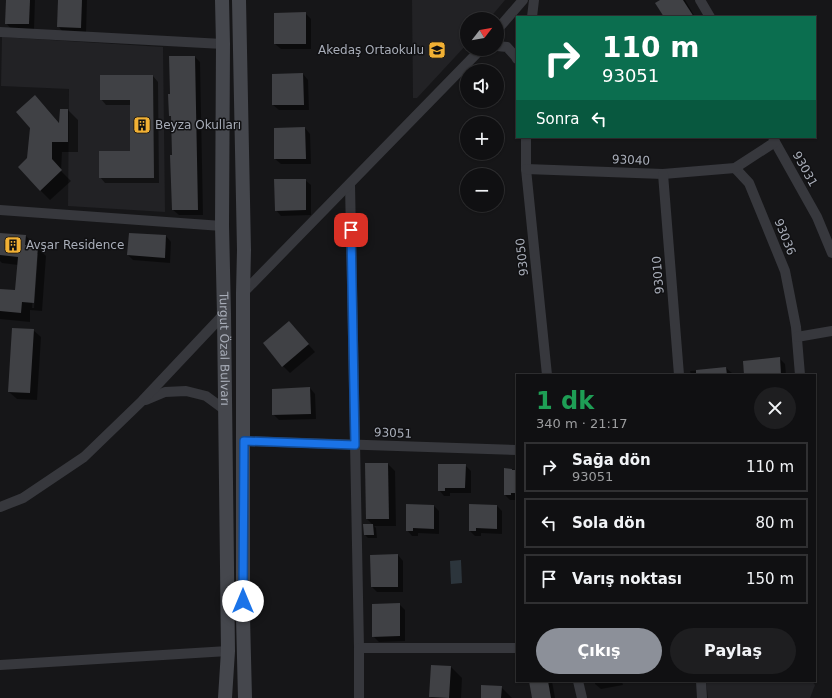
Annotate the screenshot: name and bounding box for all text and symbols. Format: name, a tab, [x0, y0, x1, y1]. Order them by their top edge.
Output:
north arrow	[460, 12, 504, 56]
map controls	[460, 12, 504, 212]
text: 110 m	[602, 31, 699, 64]
icon: right	[536, 32, 588, 84]
school or university icon: Akedaş Ortaokulu	[427, 40, 447, 60]
place label: Akedaş Ortaokulu	[318, 43, 424, 57]
button: sound	[460, 64, 504, 108]
text: 93051	[602, 65, 659, 86]
icon: left	[588, 108, 610, 130]
text: Sonra	[536, 110, 580, 128]
building icon: Beyza Okulları	[132, 115, 152, 135]
button: +	[460, 116, 504, 160]
place label: Beyza Okulları	[155, 118, 241, 132]
street label: 93031	[790, 149, 820, 189]
street label: 93040	[612, 152, 650, 168]
button: −	[460, 168, 504, 212]
pin	[334, 213, 368, 247]
street label: 93036	[771, 217, 799, 257]
icon: arrive	[340, 219, 362, 241]
building icon: Avşar Residence	[3, 235, 23, 255]
street label: 93050	[513, 237, 531, 277]
place label: Avşar Residence	[26, 238, 124, 252]
street label: 93010	[649, 255, 667, 295]
street label: Turgut Özal Bulvarı	[216, 291, 233, 406]
text: 1 dk	[536, 387, 594, 415]
button: close	[754, 387, 796, 429]
text: 340 m · 21:17	[536, 416, 627, 431]
street label: 93051	[374, 425, 412, 441]
text: Sağa dön	[572, 451, 651, 469]
icon: right	[538, 456, 560, 478]
text: 110 m	[746, 458, 794, 476]
text: 93051	[572, 469, 613, 484]
icon: left	[538, 512, 560, 534]
text: Sola dön	[572, 514, 645, 532]
text: 80 m	[756, 514, 794, 532]
icon: arrive	[538, 568, 560, 590]
text: Varış noktası	[572, 570, 682, 588]
text: 150 m	[746, 570, 794, 588]
position arrow	[222, 580, 264, 622]
button: Çıkış	[536, 628, 662, 674]
button: Paylaş	[670, 628, 796, 674]

